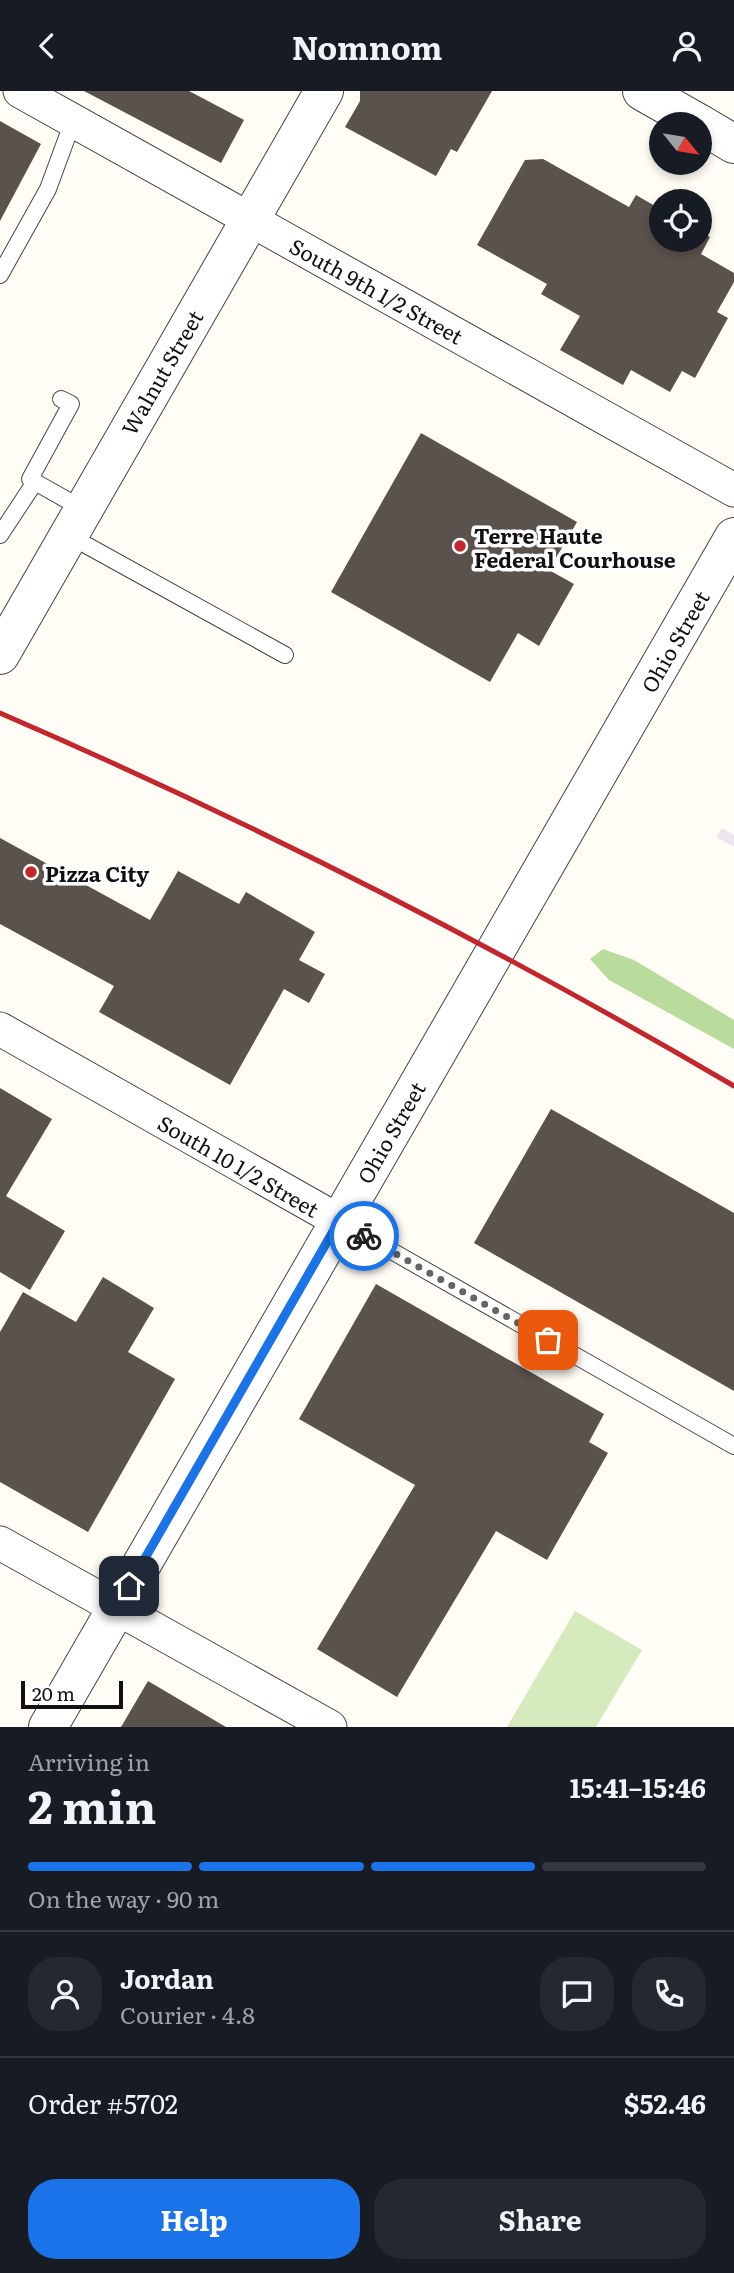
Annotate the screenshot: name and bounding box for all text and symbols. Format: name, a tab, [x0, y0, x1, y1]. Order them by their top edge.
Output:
text: Nomnom	[292, 22, 442, 70]
icon: back	[28, 27, 66, 65]
icon: person	[668, 27, 706, 65]
north arrow	[649, 112, 712, 175]
map controls	[649, 112, 712, 252]
button: locate	[649, 189, 712, 252]
street label: South 9th 1/2 Street	[285, 229, 470, 351]
street label: Walnut Street	[113, 303, 210, 440]
place label: Terre Haute Federal Courhouse	[474, 519, 676, 574]
marker: Terre Haute Federal Courhouse	[452, 538, 468, 554]
street label: Ohio Street	[632, 584, 716, 698]
place label: Pizza City	[45, 857, 149, 888]
marker: Pizza City	[23, 864, 39, 880]
street label: Ohio Street	[348, 1075, 432, 1189]
street label: South 10 1/2 Street	[153, 1106, 326, 1224]
courier	[329, 1201, 399, 1271]
icon: bike	[345, 1217, 383, 1255]
pin	[518, 1310, 578, 1370]
icon: bag	[529, 1321, 567, 1359]
pin	[99, 1556, 159, 1616]
icon: home	[110, 1567, 148, 1605]
scale bar	[21, 1678, 122, 1710]
text: 20 m	[32, 1679, 75, 1707]
text: Arriving in	[28, 1744, 150, 1778]
text: 15:41–15:46	[570, 1767, 706, 1806]
text: 2 min	[28, 1770, 157, 1838]
text: On the way · 90 m	[28, 1881, 219, 1915]
button: person	[28, 1957, 102, 2031]
button: chat	[540, 1957, 614, 2031]
button: phone	[632, 1957, 706, 2031]
text: Jordan	[120, 1958, 214, 1997]
text: Courier · 4.8	[120, 1997, 255, 2031]
text: Order #5702	[28, 2083, 178, 2122]
text: $52.46	[624, 2083, 706, 2122]
button: Help	[28, 2179, 360, 2259]
button: Share	[374, 2179, 706, 2259]

